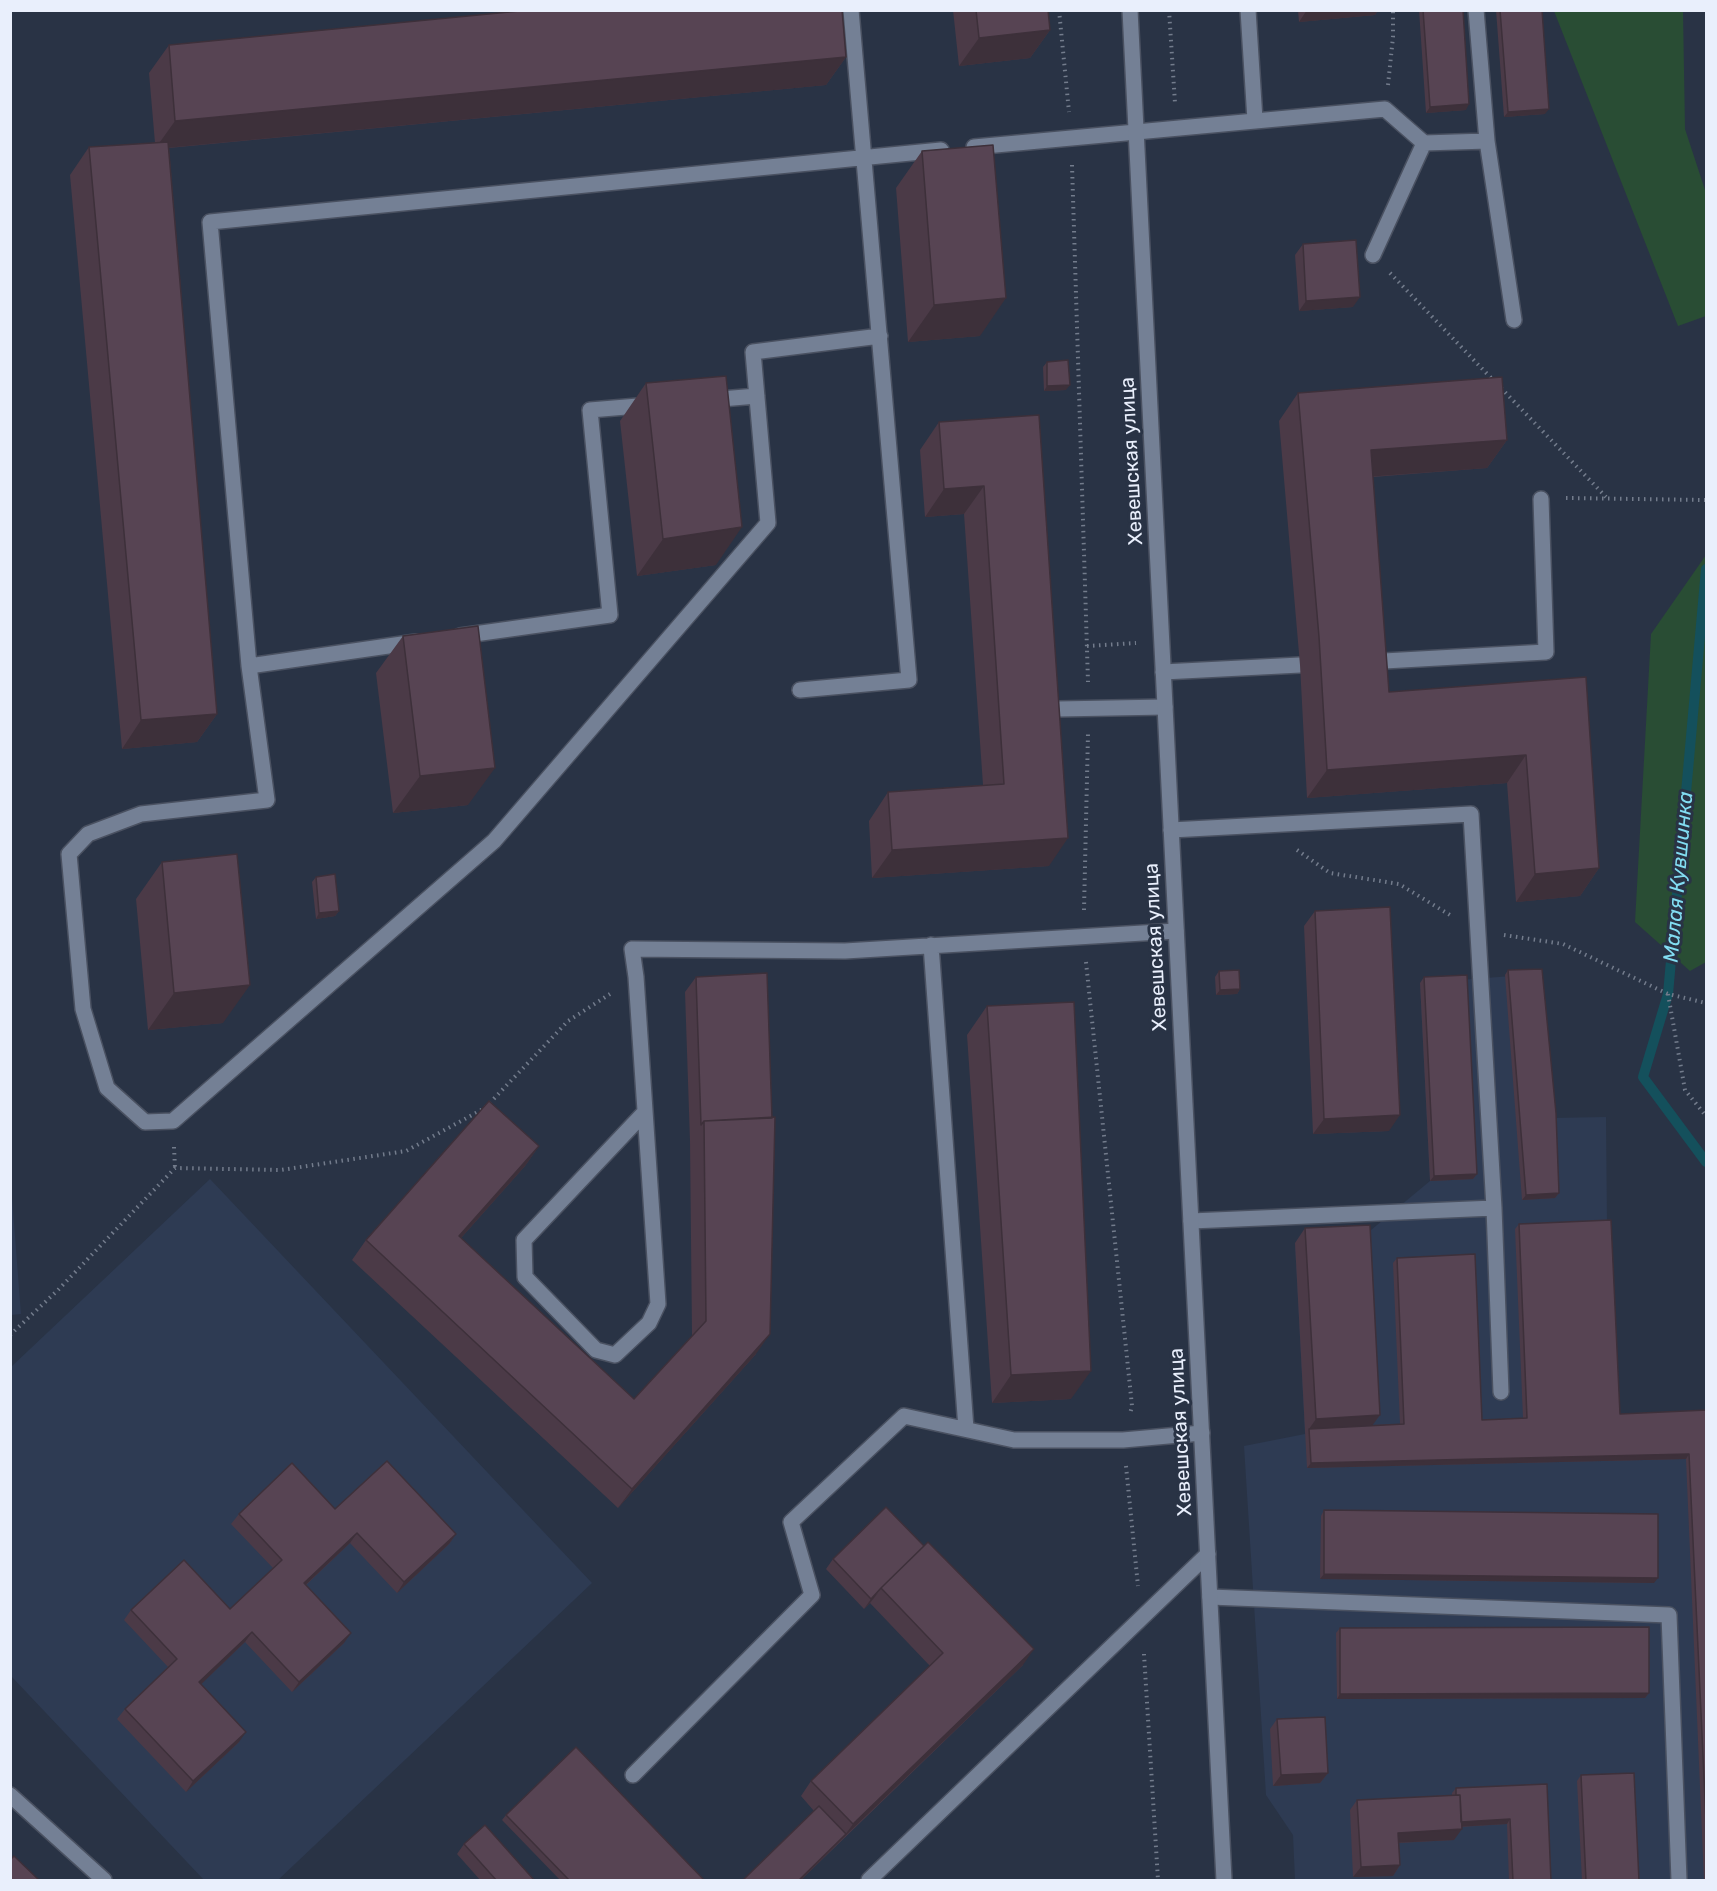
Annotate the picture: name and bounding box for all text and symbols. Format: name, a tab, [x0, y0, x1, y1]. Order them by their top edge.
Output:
street label: Хевешская улица	[1116, 376, 1148, 546]
water label: Малая Кувшинка	[1659, 790, 1699, 964]
street label: Хевешская улица	[1140, 862, 1172, 1032]
street label: Хевешская улица	[1165, 1347, 1197, 1517]

